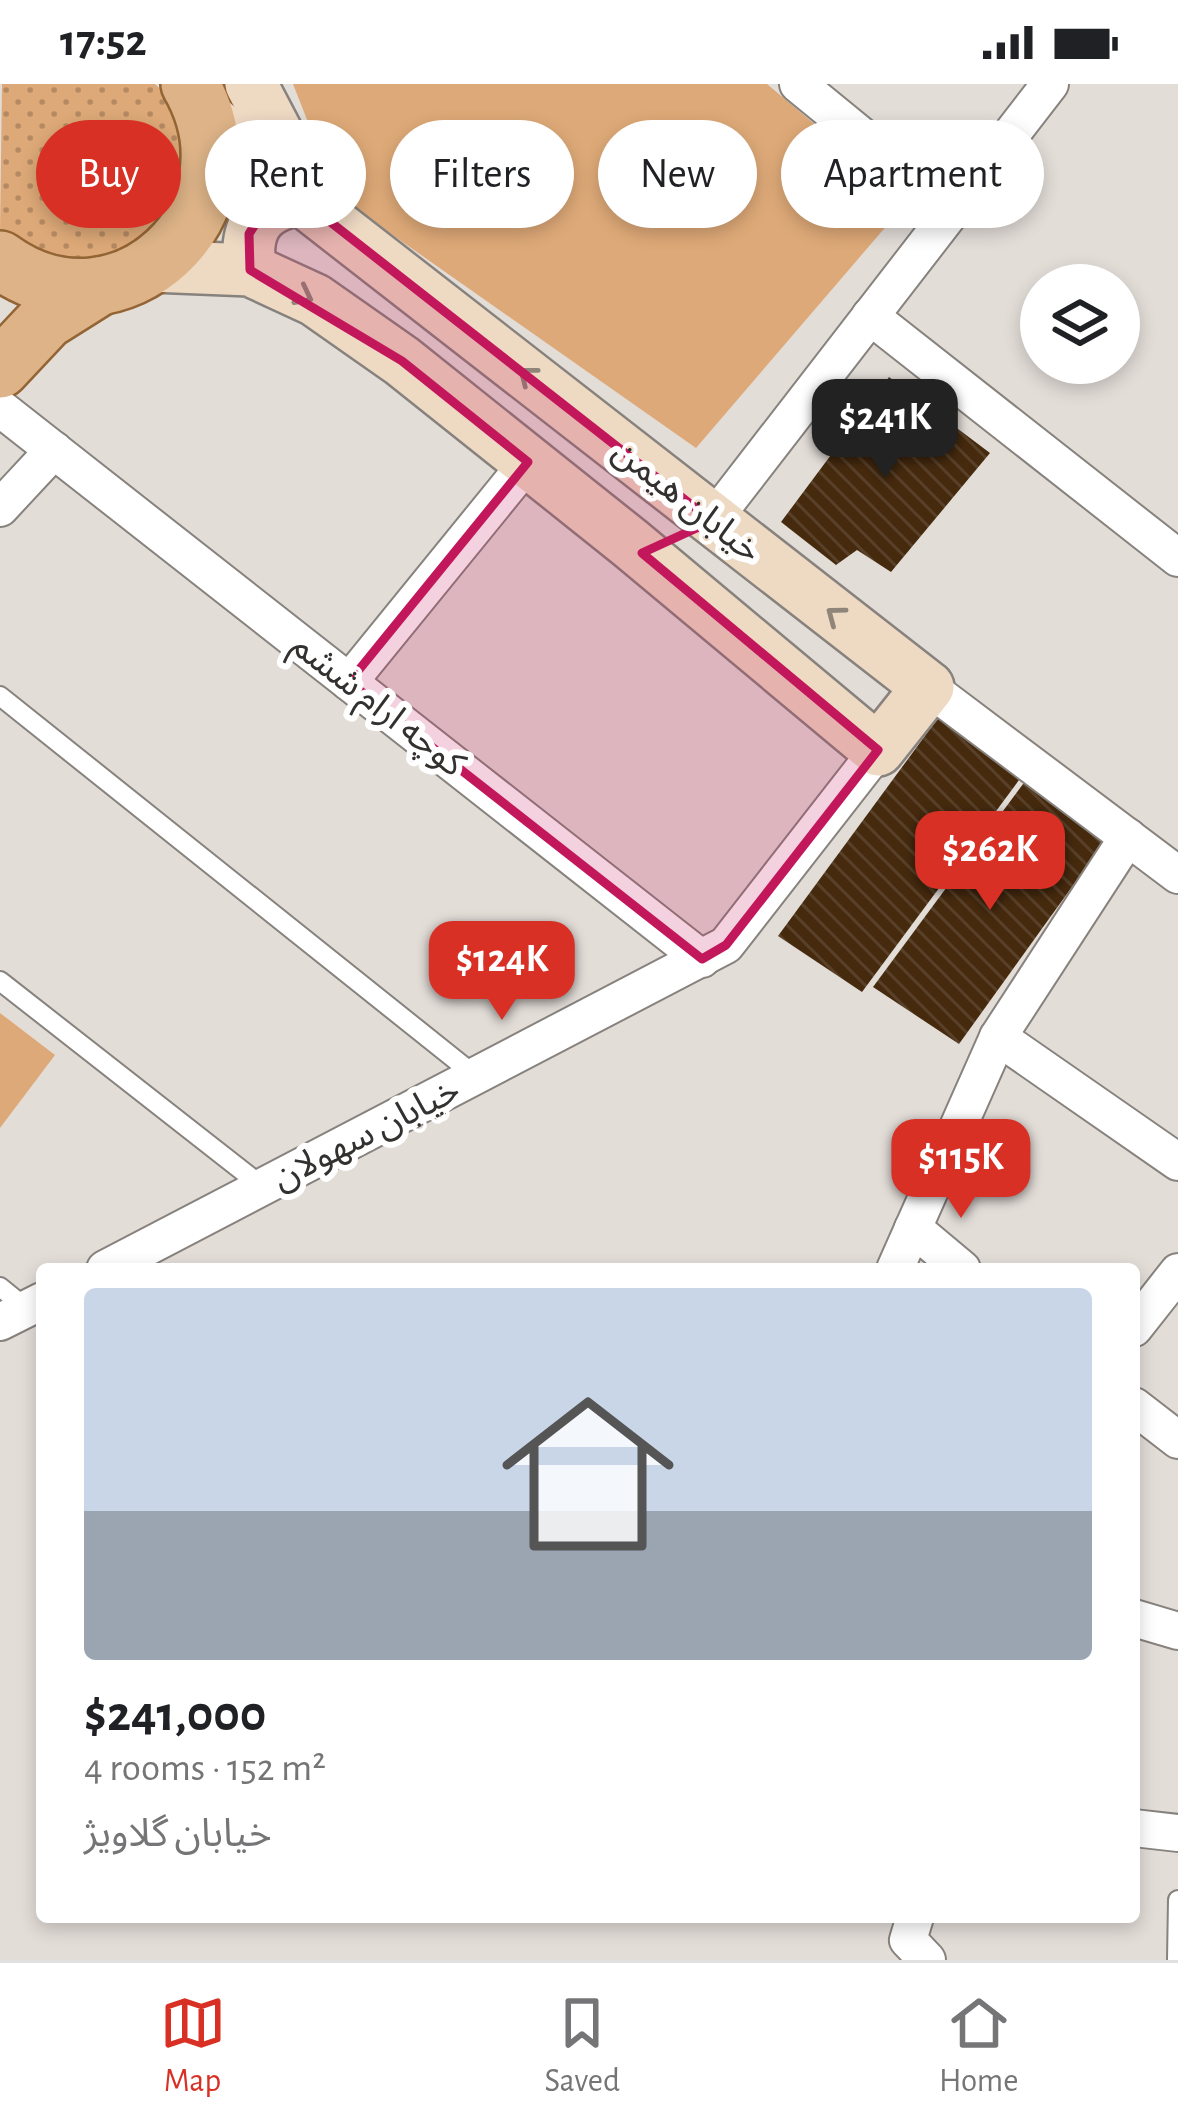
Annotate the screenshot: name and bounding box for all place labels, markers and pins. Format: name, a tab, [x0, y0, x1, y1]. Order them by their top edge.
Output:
pin: $241K	[801, 379, 969, 481]
pin: $262K	[906, 811, 1074, 913]
pin: $124K	[418, 921, 586, 1023]
pin: $115K	[877, 1119, 1045, 1221]

